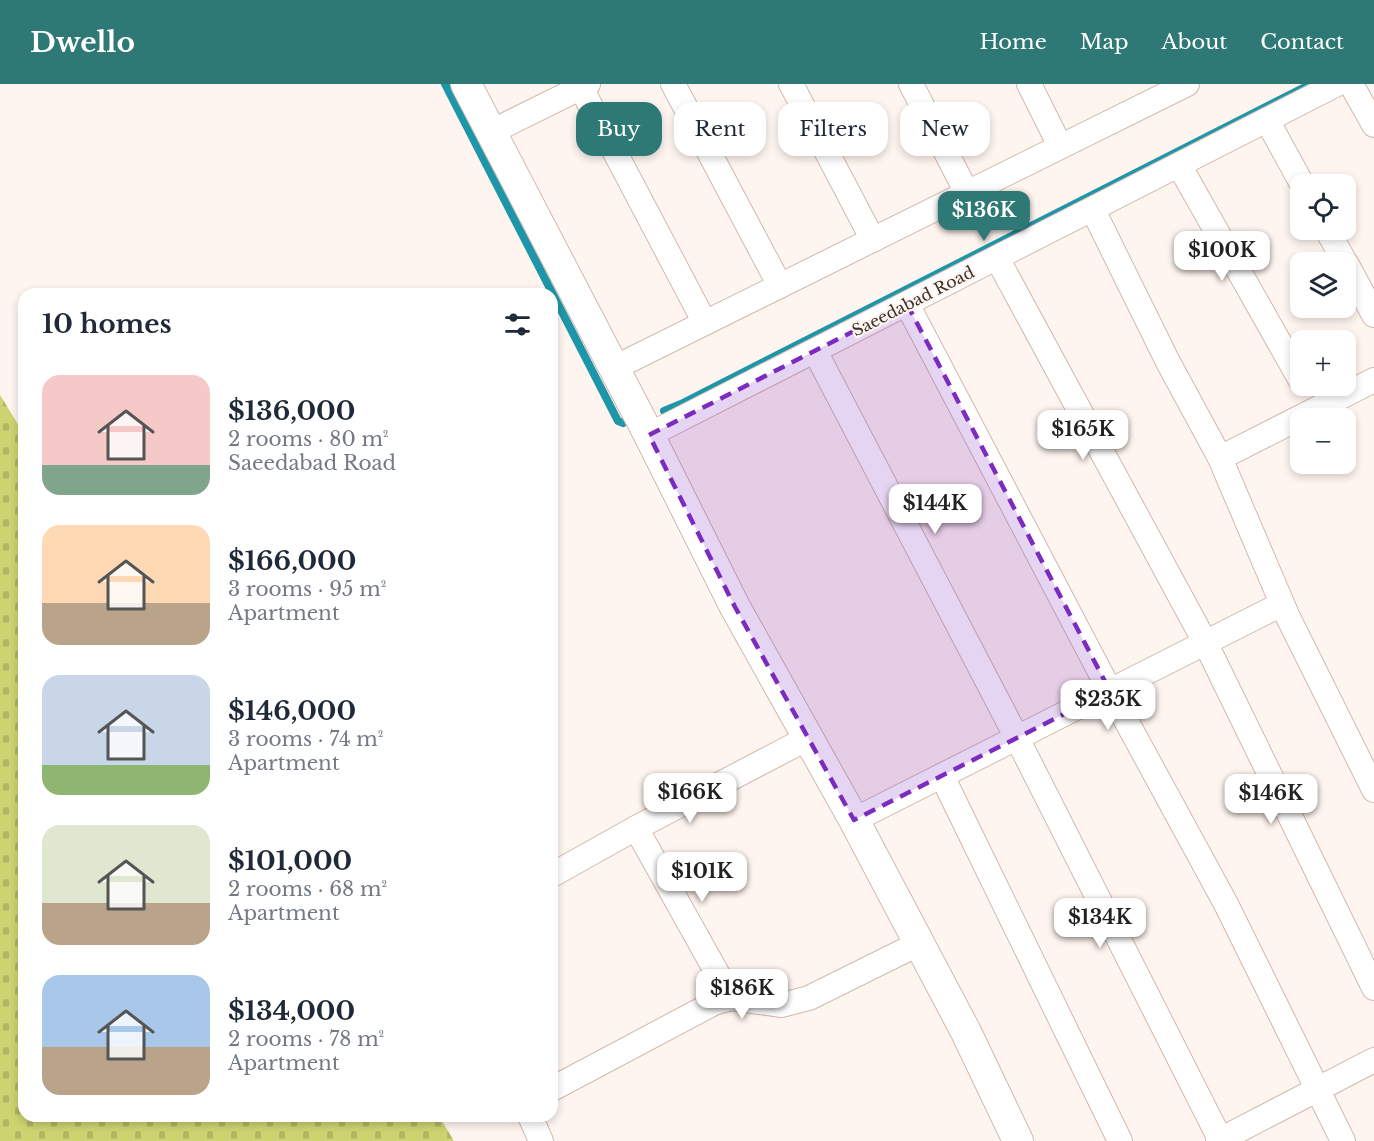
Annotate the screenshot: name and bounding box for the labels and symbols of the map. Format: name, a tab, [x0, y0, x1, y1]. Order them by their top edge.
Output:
pin: $136K	[942, 191, 1026, 242]
pin: $100K	[1180, 231, 1264, 282]
street label: Saeedabad Road	[849, 261, 978, 340]
pin: $165K	[1041, 410, 1125, 461]
pin: $144K	[893, 484, 977, 535]
pin: $235K	[1066, 680, 1150, 731]
pin: $166K	[648, 773, 732, 824]
pin: $146K	[1229, 774, 1313, 825]
pin: $101K	[660, 852, 744, 903]
pin: $134K	[1058, 898, 1142, 949]
pin: $186K	[700, 969, 784, 1020]

